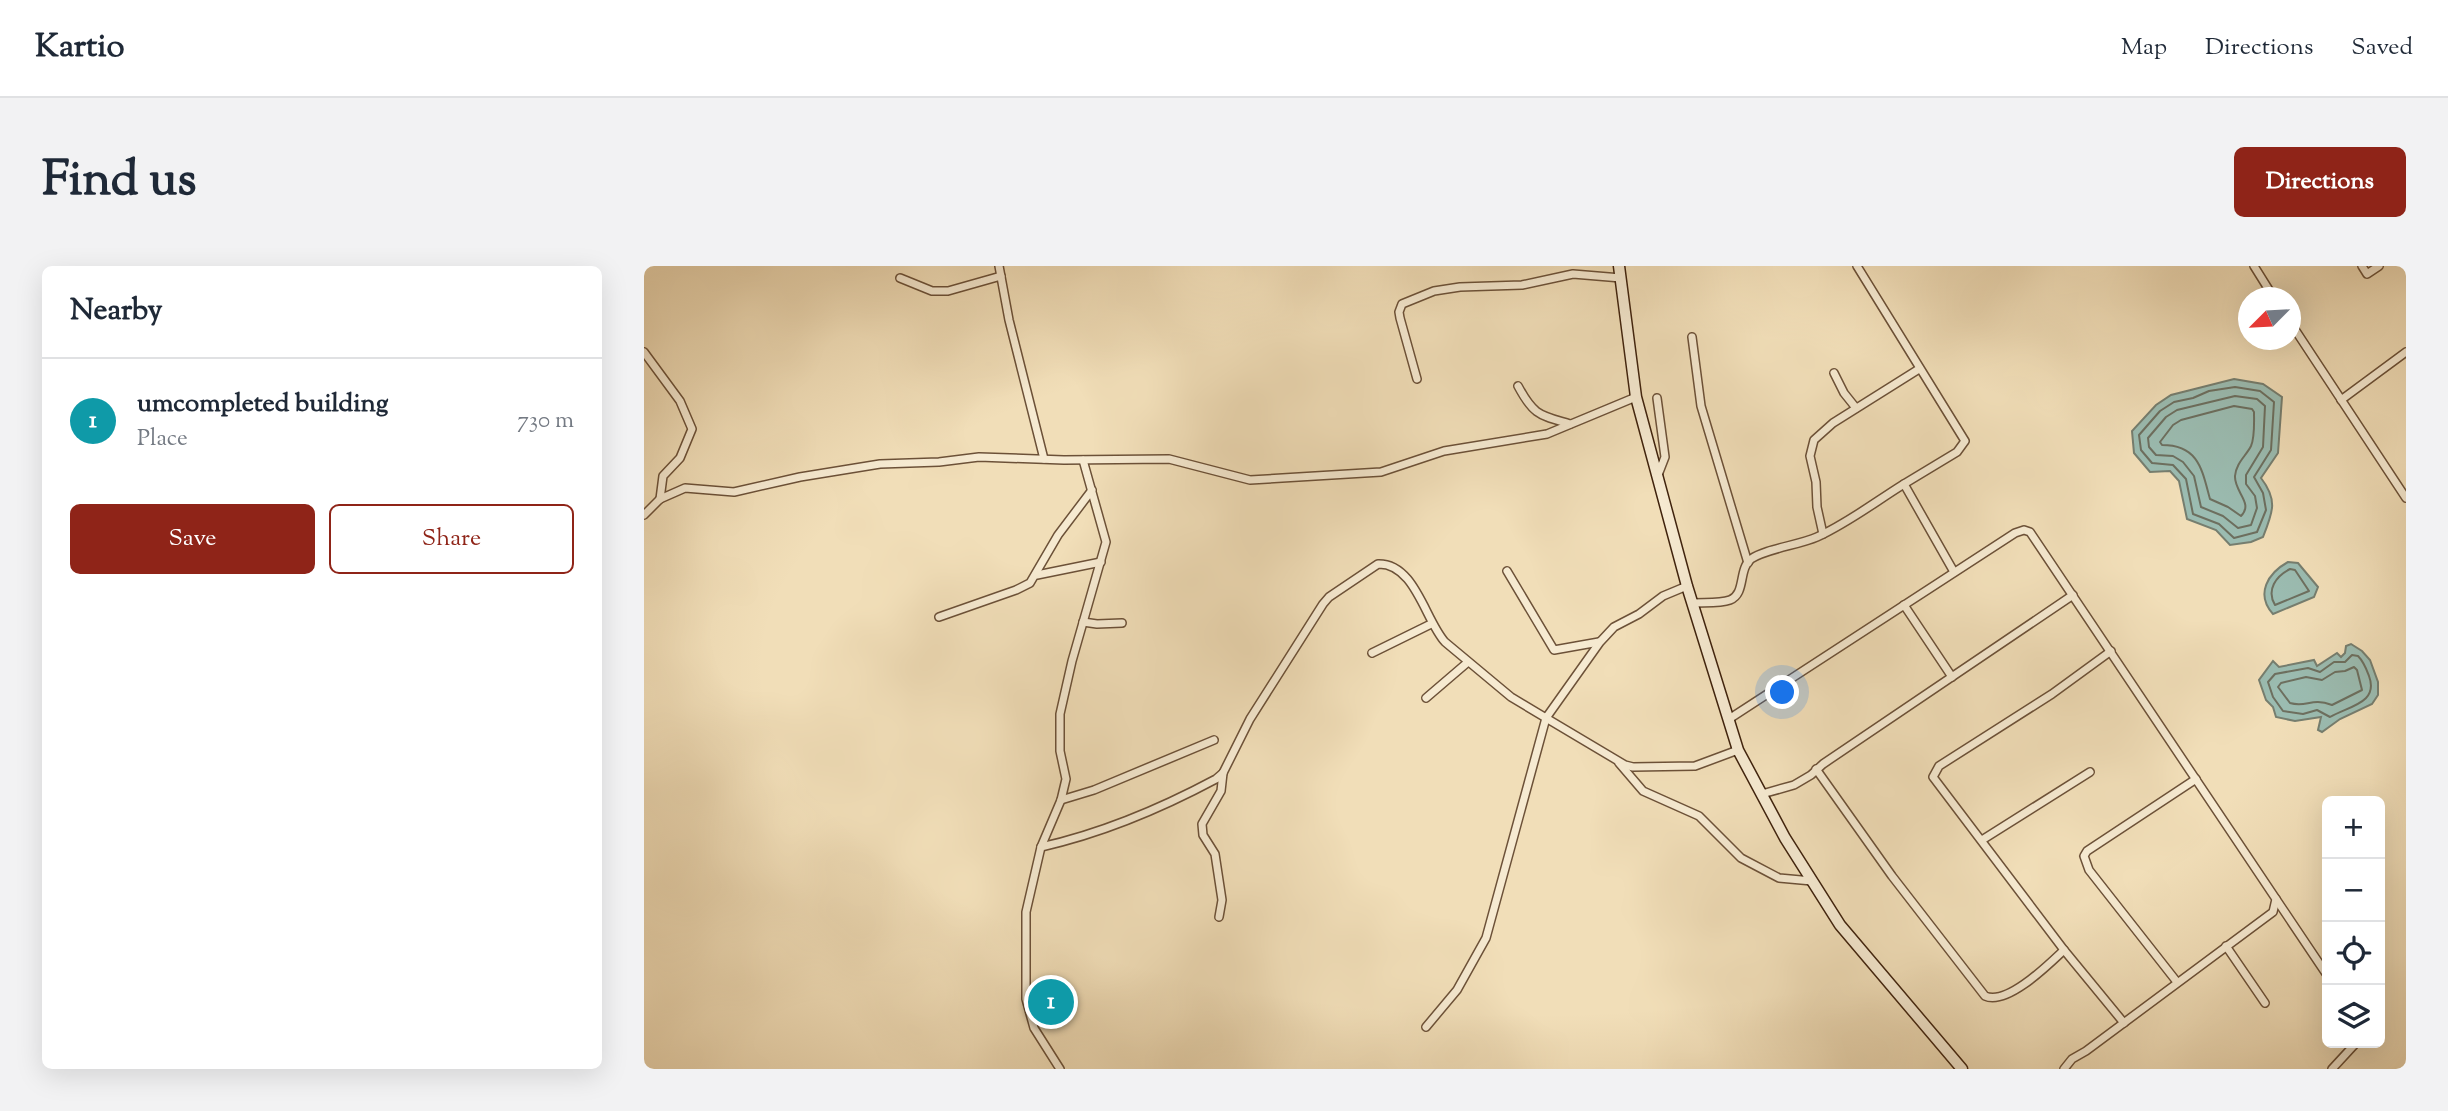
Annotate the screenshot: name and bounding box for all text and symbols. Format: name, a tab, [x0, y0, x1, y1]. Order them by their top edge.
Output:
text: Kartio	[35, 24, 125, 72]
text: Map	[2121, 31, 2167, 65]
text: Directions	[2205, 31, 2313, 65]
text: Saved	[2351, 31, 2413, 65]
text: Find us	[42, 147, 196, 217]
button: Directions	[2234, 147, 2406, 217]
north arrow	[2238, 287, 2301, 350]
text: Nearby	[70, 290, 162, 333]
text: umcompleted building	[137, 386, 388, 423]
text: 1	[89, 405, 97, 438]
text: 730 m	[517, 405, 574, 438]
text: Place	[137, 423, 188, 456]
button: Save	[70, 504, 315, 574]
button: Share	[329, 504, 574, 574]
your location	[1765, 675, 1799, 709]
map controls	[2322, 796, 2385, 1048]
button: +	[2322, 796, 2385, 859]
button: −	[2322, 859, 2385, 922]
button: locate	[2322, 922, 2385, 985]
pin: 1	[1028, 976, 1074, 1028]
button: layers	[2322, 985, 2385, 1048]

